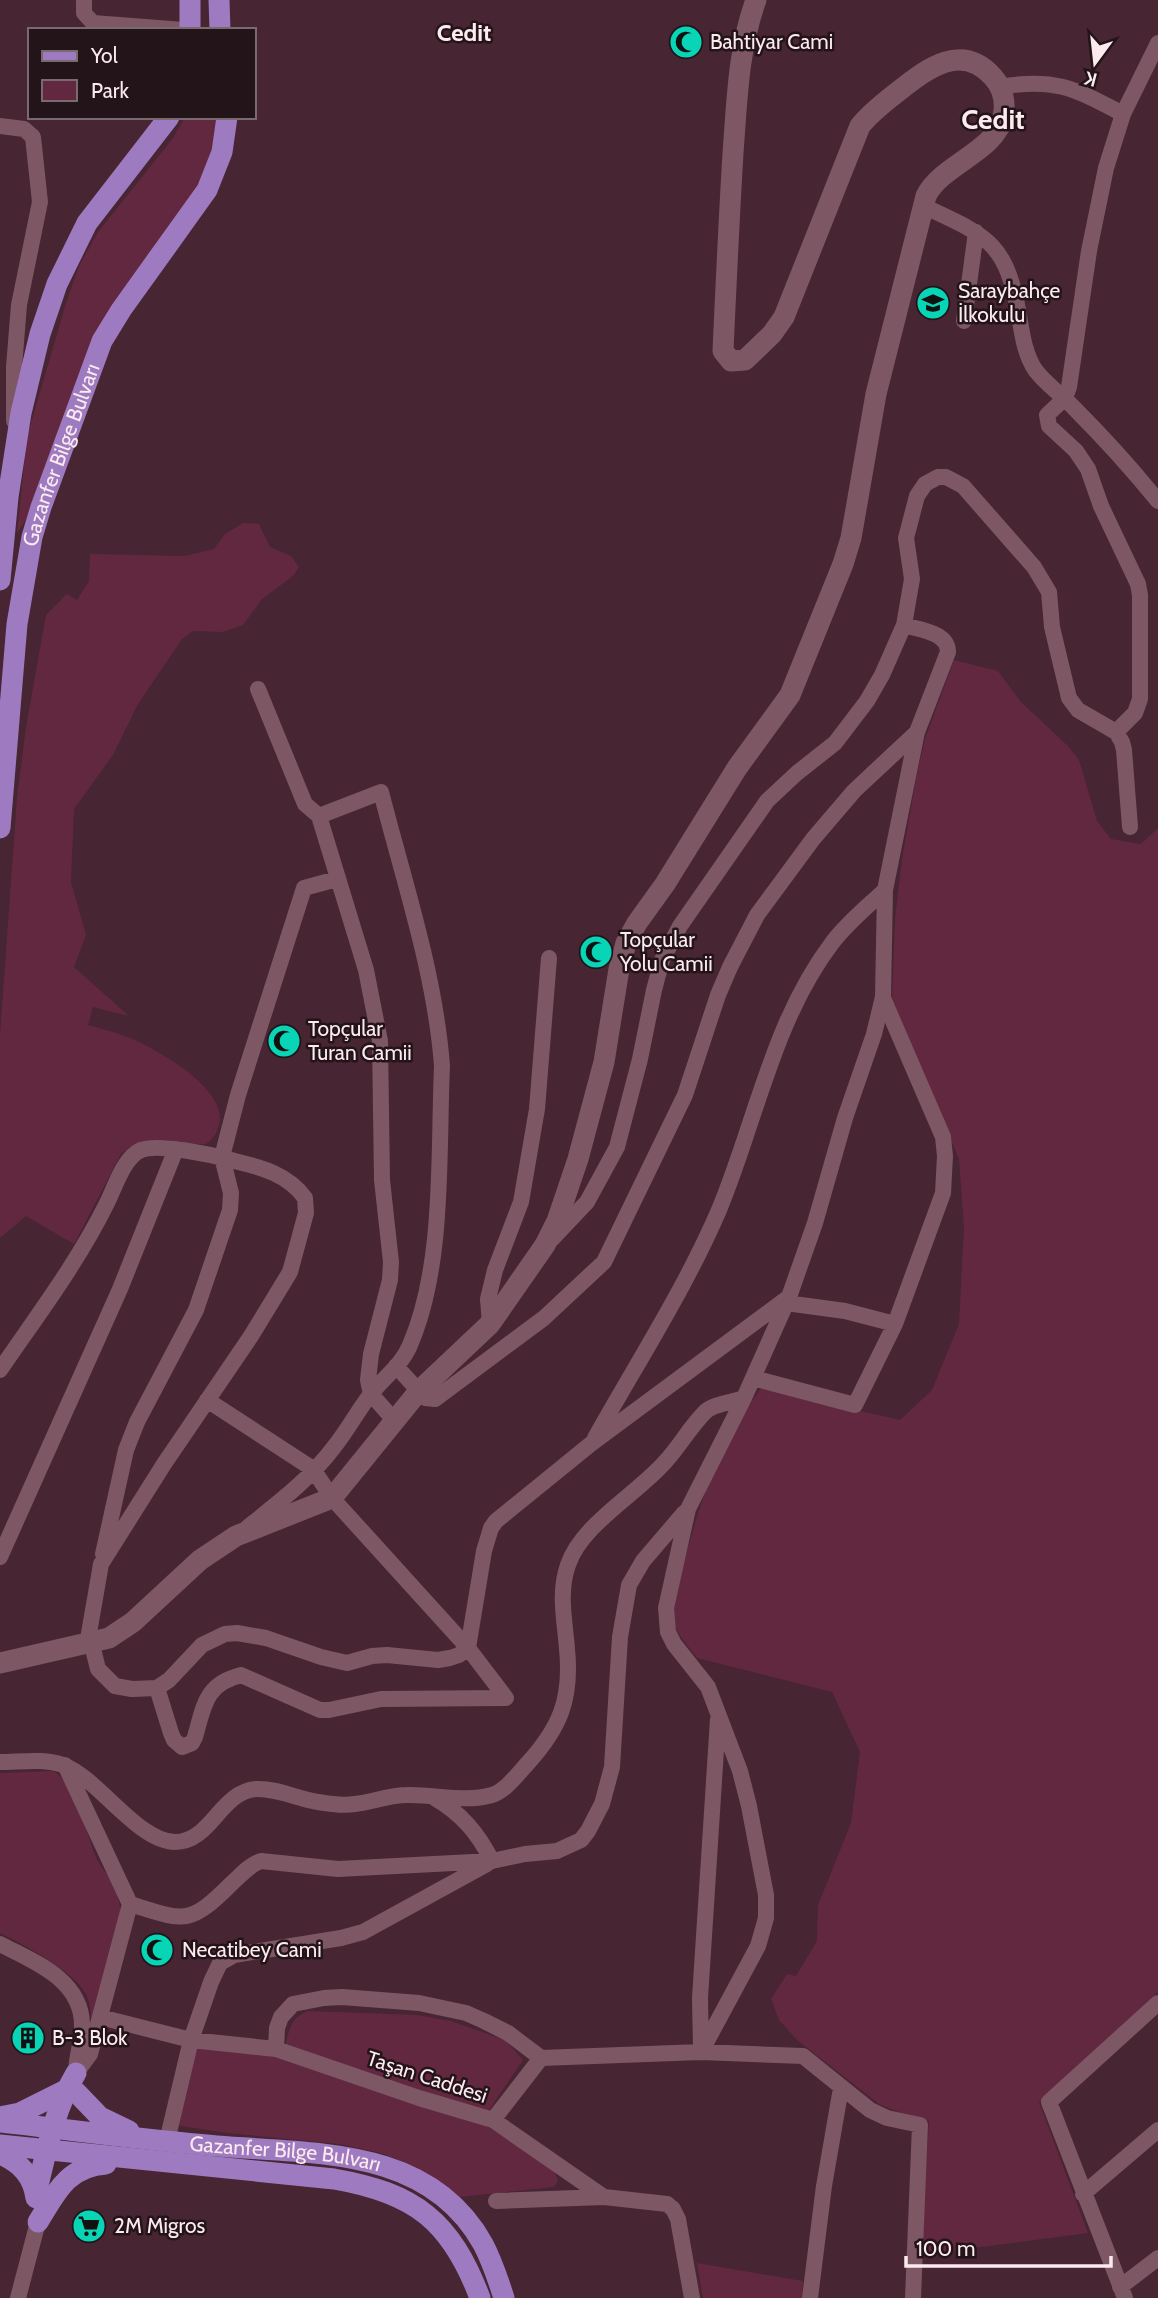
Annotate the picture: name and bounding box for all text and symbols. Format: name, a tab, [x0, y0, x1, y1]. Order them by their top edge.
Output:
district label: Cedit	[437, 18, 491, 47]
mosque icon: Bahtiyar Cami	[667, 23, 705, 61]
legend	[28, 28, 256, 119]
north arrow	[1060, 28, 1130, 98]
place label: Bahtiyar Cami	[710, 29, 833, 54]
text: Yol	[90, 43, 118, 68]
text: K	[1082, 66, 1099, 92]
text: Park	[91, 78, 129, 103]
district label: Cedit	[961, 102, 1025, 136]
place label: Saraybahçe İlkokulu	[958, 278, 1061, 327]
school or university icon: Saraybahçe İlkokulu	[914, 284, 952, 322]
street label: Gazanfer Bilge Bulvarı	[18, 360, 105, 548]
place label: Topçular Yolu Camii	[619, 927, 713, 976]
mosque icon: Topçular Yolu Camii	[577, 933, 615, 971]
place label: Topçular Turan Camii	[308, 1016, 412, 1065]
mosque icon: Topçular Turan Camii	[265, 1022, 303, 1060]
mosque icon: Necatibey Cami	[138, 1931, 176, 1969]
place label: Necatibey Cami	[182, 1937, 322, 1962]
building icon: B-3 Blok	[9, 2019, 47, 2057]
place label: B-3 Blok	[52, 2025, 128, 2050]
street label: Taşan Caddesi	[364, 2045, 491, 2108]
street label: Gazanfer Bilge Bulvarı	[189, 2131, 384, 2177]
supermarket icon: 2M Migros	[70, 2207, 108, 2245]
place label: 2M Migros	[114, 2213, 205, 2238]
scale bar	[906, 2224, 1111, 2268]
text: 100 m	[916, 2236, 975, 2261]

